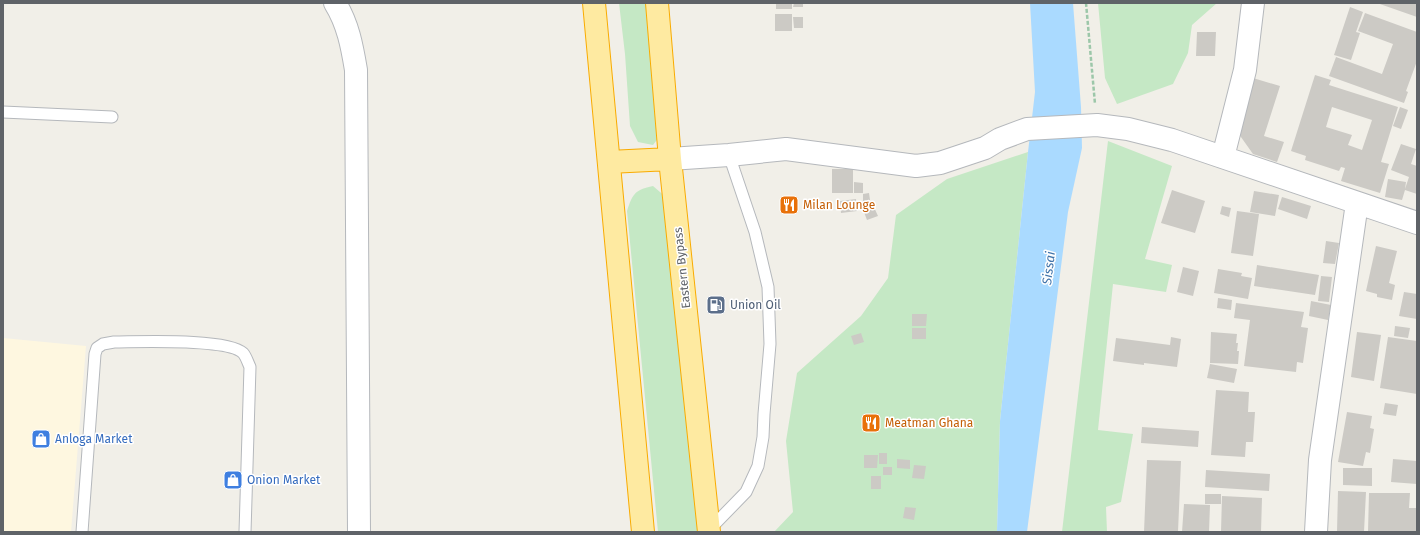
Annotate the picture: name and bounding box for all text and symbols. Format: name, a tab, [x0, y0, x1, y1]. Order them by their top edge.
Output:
restaurant icon: Milan Lounge	[778, 194, 800, 216]
place label: Milan Lounge	[803, 198, 875, 212]
street label: Eastern Bypass	[671, 226, 693, 309]
water label: Sissai	[1039, 250, 1058, 287]
fuel station icon: Union Oil	[705, 294, 727, 316]
place label: Union Oil	[730, 298, 781, 312]
restaurant icon: Meatman Ghana	[860, 412, 882, 434]
place label: Meatman Ghana	[885, 416, 973, 430]
shop icon: Anloga Market	[30, 428, 52, 450]
place label: Anloga Market	[55, 432, 133, 446]
shop icon: Onion Market	[222, 469, 244, 491]
place label: Onion Market	[247, 473, 321, 487]

